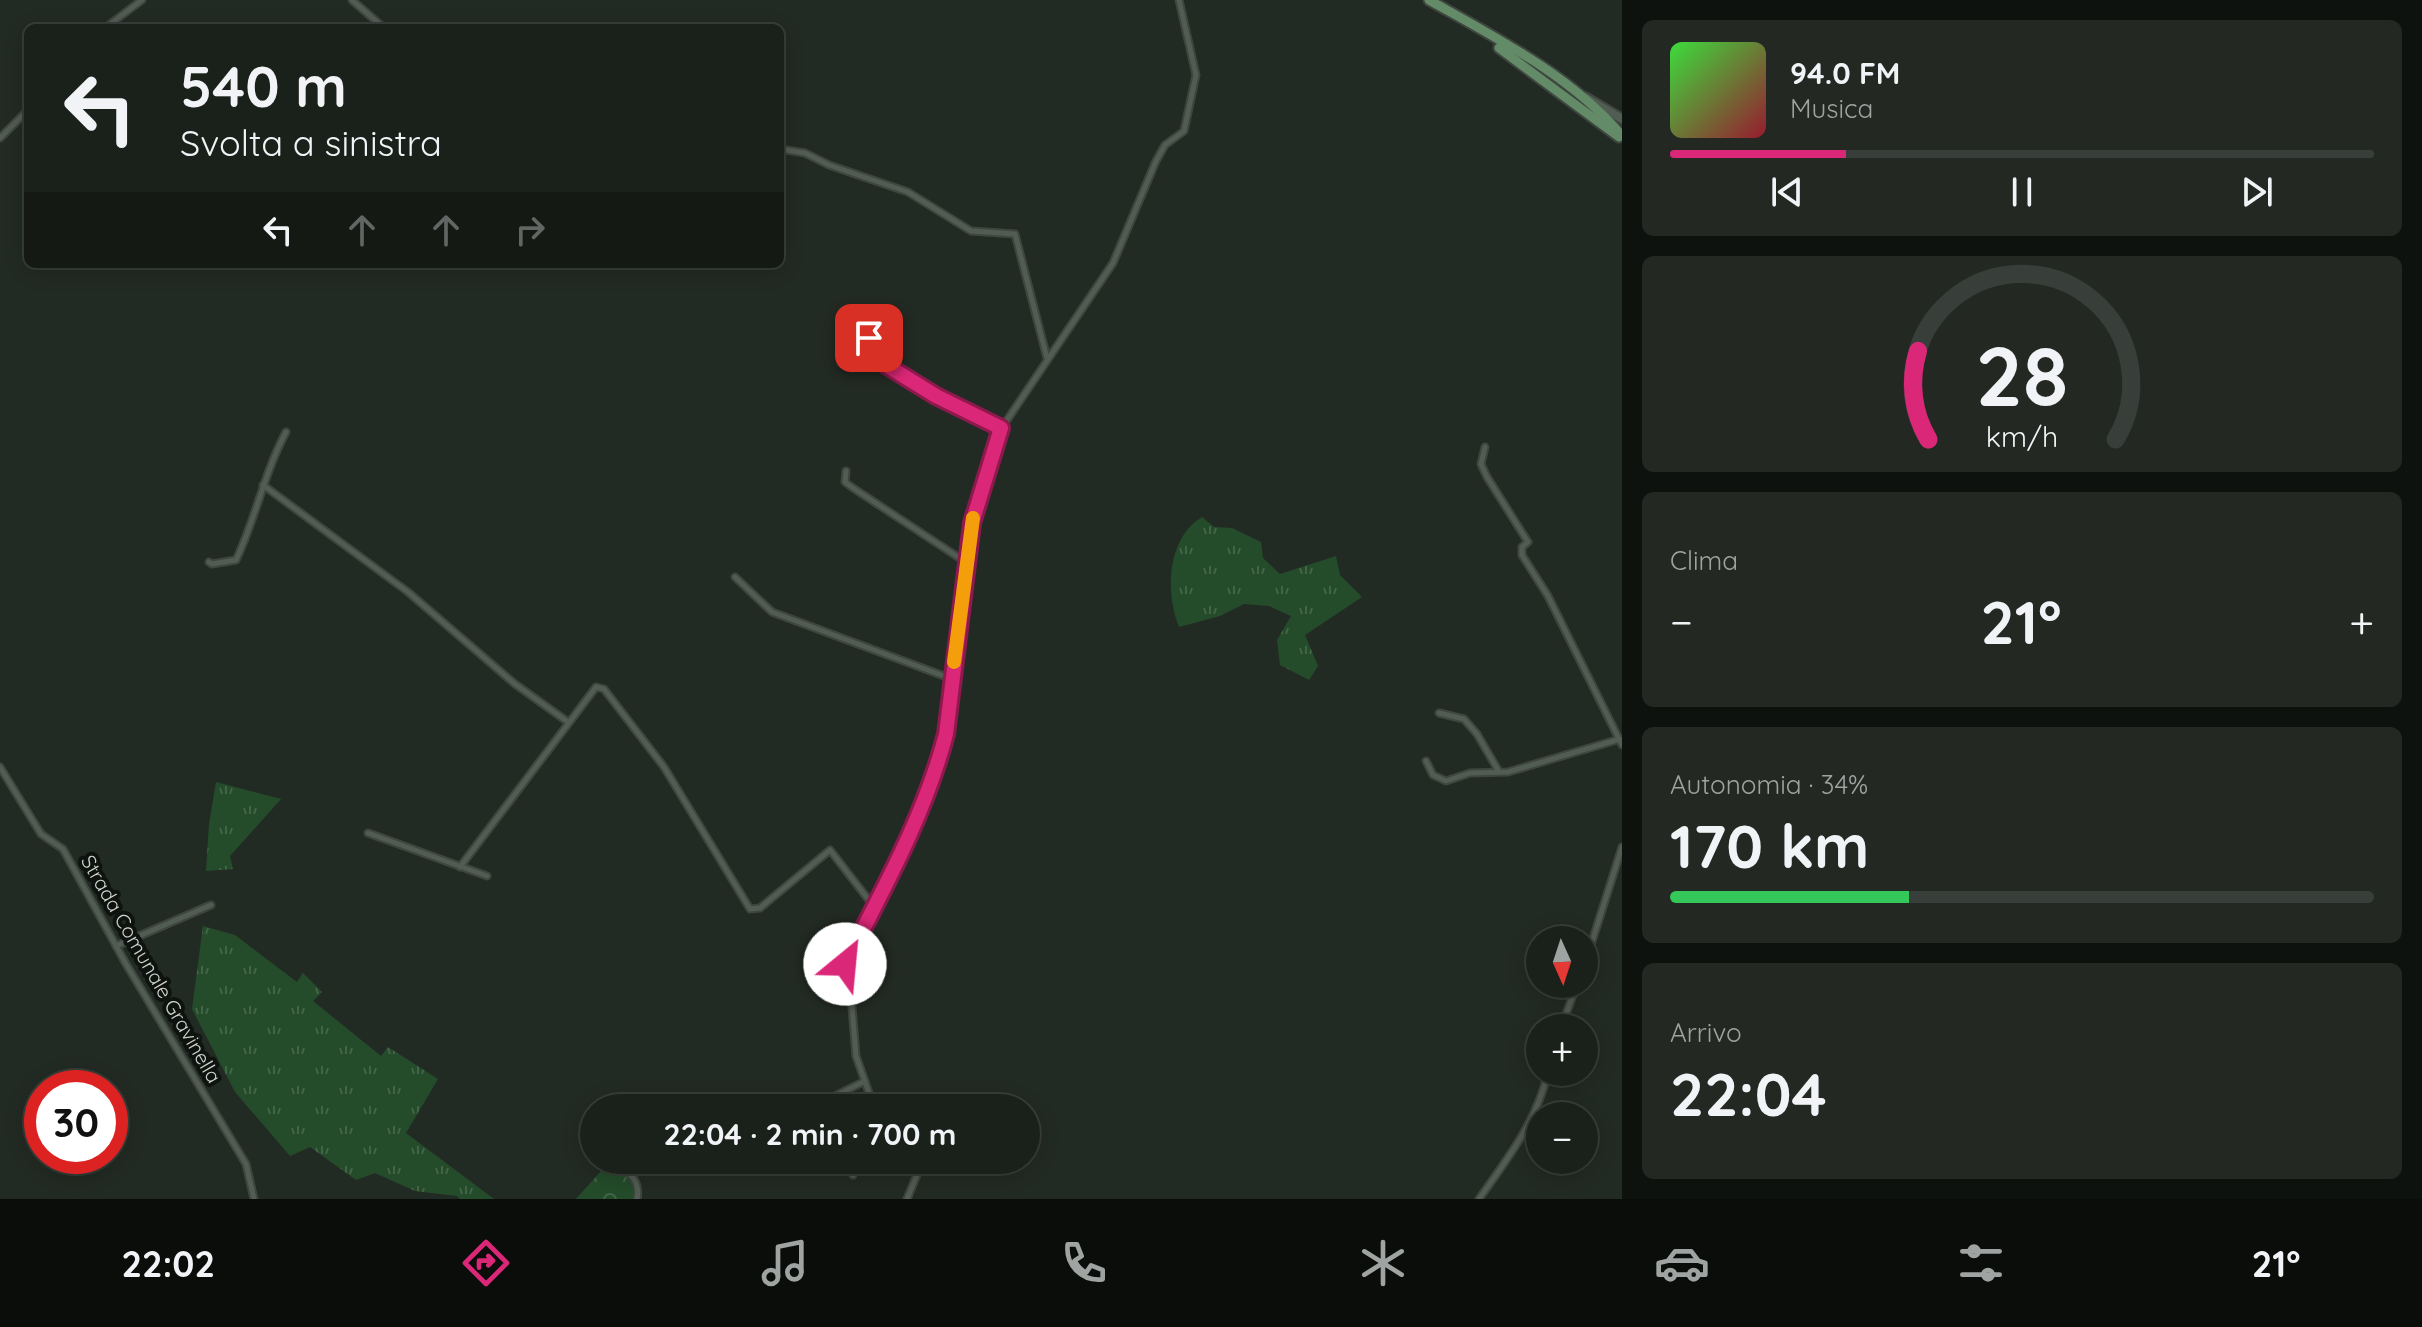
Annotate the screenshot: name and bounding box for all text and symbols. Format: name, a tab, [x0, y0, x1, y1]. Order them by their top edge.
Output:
text: 540 m	[180, 51, 347, 121]
text: 94.0 FM	[1790, 54, 1900, 92]
icon: left	[48, 56, 152, 160]
text: Musica	[1790, 92, 1873, 125]
text: Svolta a sinistra	[180, 120, 442, 165]
icon: previous	[1765, 170, 1809, 214]
icon: pause	[2000, 170, 2044, 214]
icon: next	[2235, 170, 2279, 214]
icon: left	[256, 208, 300, 252]
icon: ahead	[340, 208, 384, 252]
icon: ahead	[424, 208, 468, 252]
icon: right	[508, 208, 552, 252]
pin	[835, 304, 903, 372]
icon: arrive	[847, 316, 891, 360]
text: 28	[1976, 322, 2068, 426]
text: km/h	[1986, 418, 2058, 454]
text: Clima	[1670, 544, 1738, 577]
text: 21°	[1981, 584, 2062, 659]
text: −	[1670, 594, 1693, 649]
text: +	[2349, 594, 2374, 649]
text: Autonomia · 34%	[1670, 768, 1868, 801]
text: 170 km	[1670, 808, 1869, 883]
street label: Strada Comunale Gravinella	[76, 850, 227, 1087]
position arrow	[803, 922, 887, 1006]
north arrow	[1526, 926, 1598, 998]
map controls	[1526, 926, 1598, 1174]
button: +	[1526, 1014, 1598, 1086]
text: Arrivo	[1670, 1016, 1742, 1049]
text: 22:04	[1670, 1056, 1827, 1131]
speed limit sign: 30	[24, 1070, 128, 1174]
button: −	[1526, 1102, 1598, 1174]
text: 22:04 · 2 min · 700 m	[664, 1115, 956, 1153]
icon: directions	[458, 1235, 514, 1291]
icon: music	[757, 1235, 813, 1291]
icon: phone	[1056, 1235, 1112, 1291]
icon: climate	[1355, 1235, 1411, 1291]
icon: car	[1654, 1235, 1710, 1291]
icon: filters	[1953, 1235, 2009, 1291]
text: 22:02	[121, 1241, 215, 1286]
text: 21°	[2252, 1241, 2300, 1286]

